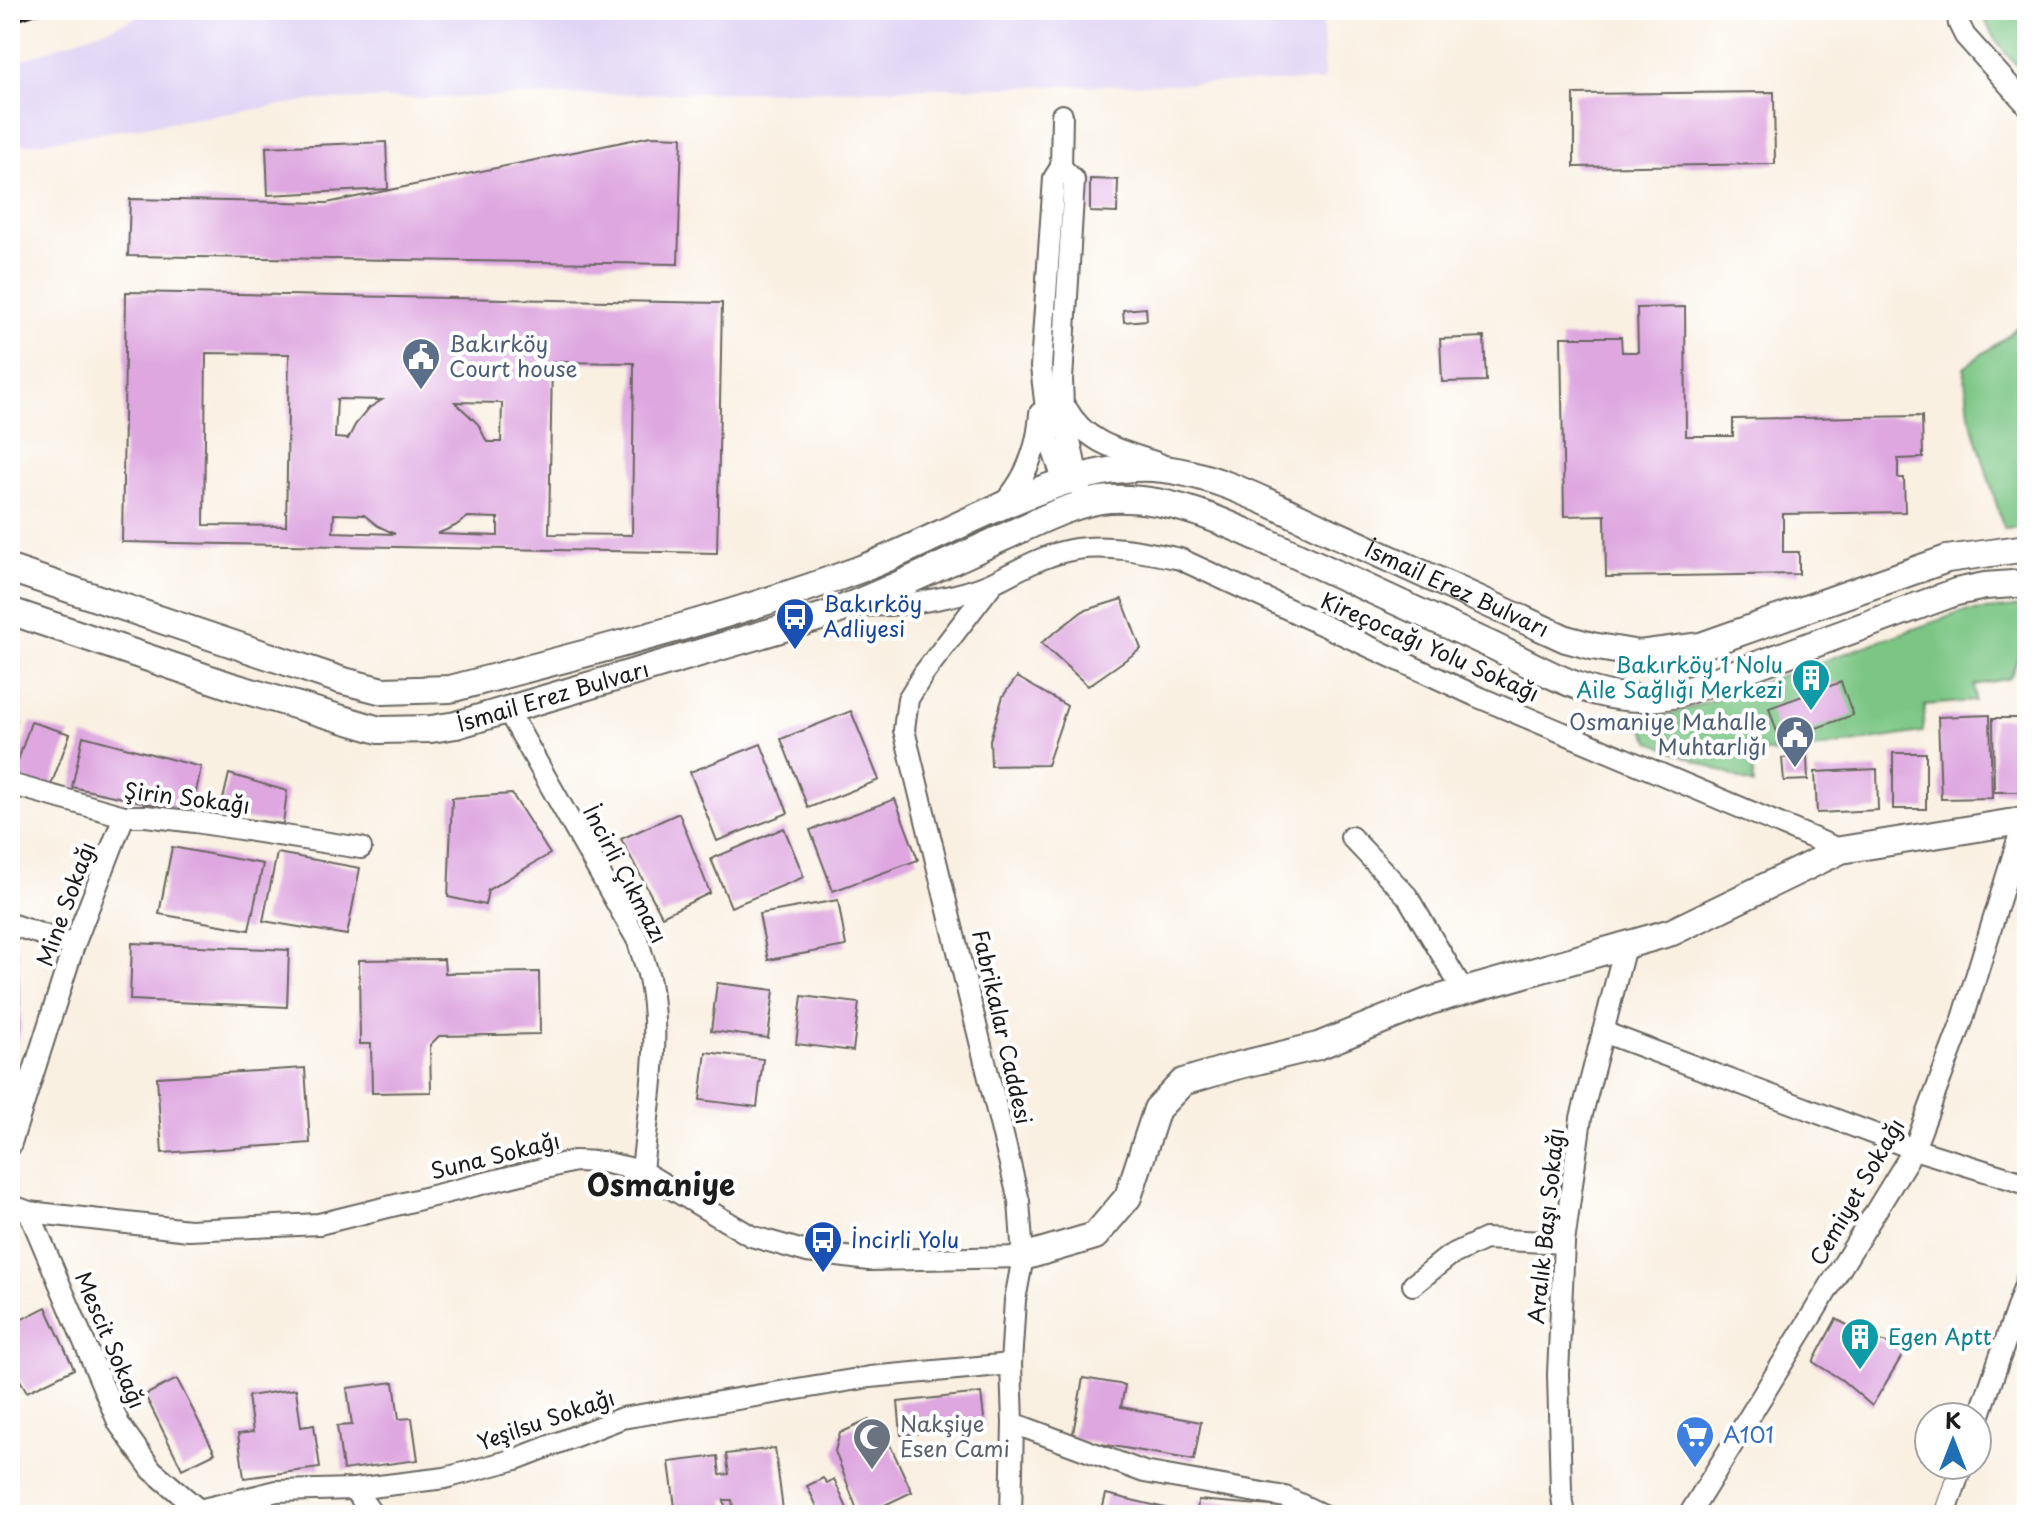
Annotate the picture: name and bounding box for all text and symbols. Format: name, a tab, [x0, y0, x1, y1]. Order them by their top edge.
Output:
place label: Bakırköy Court house	[449, 326, 578, 384]
public building icon: Bakırköy Court house	[400, 336, 442, 391]
street label: İsmail Erez Bulvarı	[1360, 532, 1555, 644]
street label: Kireçocağı Yolu Sokağı	[1316, 583, 1545, 709]
place label: Bakırköy Adliyesi	[823, 586, 922, 644]
bus stop icon: Bakırköy Adliyesi	[774, 596, 816, 651]
place label: Bakırköy 1 Nolu Aile Sağlığı Merkezi	[1576, 647, 1783, 705]
street label: İsmail Erez Bulvarı	[452, 651, 652, 739]
building icon: Bakırköy 1 Nolu Aile Sağlığı Merkezi	[1790, 657, 1832, 712]
place label: Osmaniye Mahalle Muhtarlığı	[1569, 704, 1767, 762]
public building icon: Osmaniye Mahalle Muhtarlığı	[1774, 714, 1816, 769]
street label: Şirin Sokağı	[122, 772, 252, 821]
street label: İncirli Çıkmazı	[576, 798, 677, 948]
street label: Mine Sokağı	[27, 837, 102, 970]
street label: Fabrikalar Caddesi	[965, 926, 1042, 1127]
street label: Cemiyet Sokağı	[1800, 1112, 1911, 1271]
street label: Suna Sokağı	[427, 1123, 563, 1187]
street label: Aralık Başı Sokağı	[1518, 1126, 1571, 1325]
district label: Osmaniye	[587, 1161, 735, 1206]
bus stop icon: İncirli Yolu	[802, 1219, 844, 1274]
place label: İncirli Yolu	[851, 1222, 959, 1255]
street label: Mescit Sokağı	[68, 1266, 155, 1413]
building icon: Egen Aptt	[1839, 1316, 1881, 1371]
place label: Egen Aptt	[1888, 1319, 1992, 1352]
street label: Yeşilsu Sokağı	[472, 1380, 619, 1458]
north arrow	[1913, 1401, 1993, 1481]
text: K	[1945, 1403, 1961, 1436]
place label: Nakşiye Esen Cami	[900, 1406, 1010, 1464]
supermarket icon: A101	[1674, 1414, 1716, 1469]
mosque icon: Nakşiye Esen Cami	[851, 1416, 893, 1471]
place label: A101	[1723, 1417, 1774, 1450]

